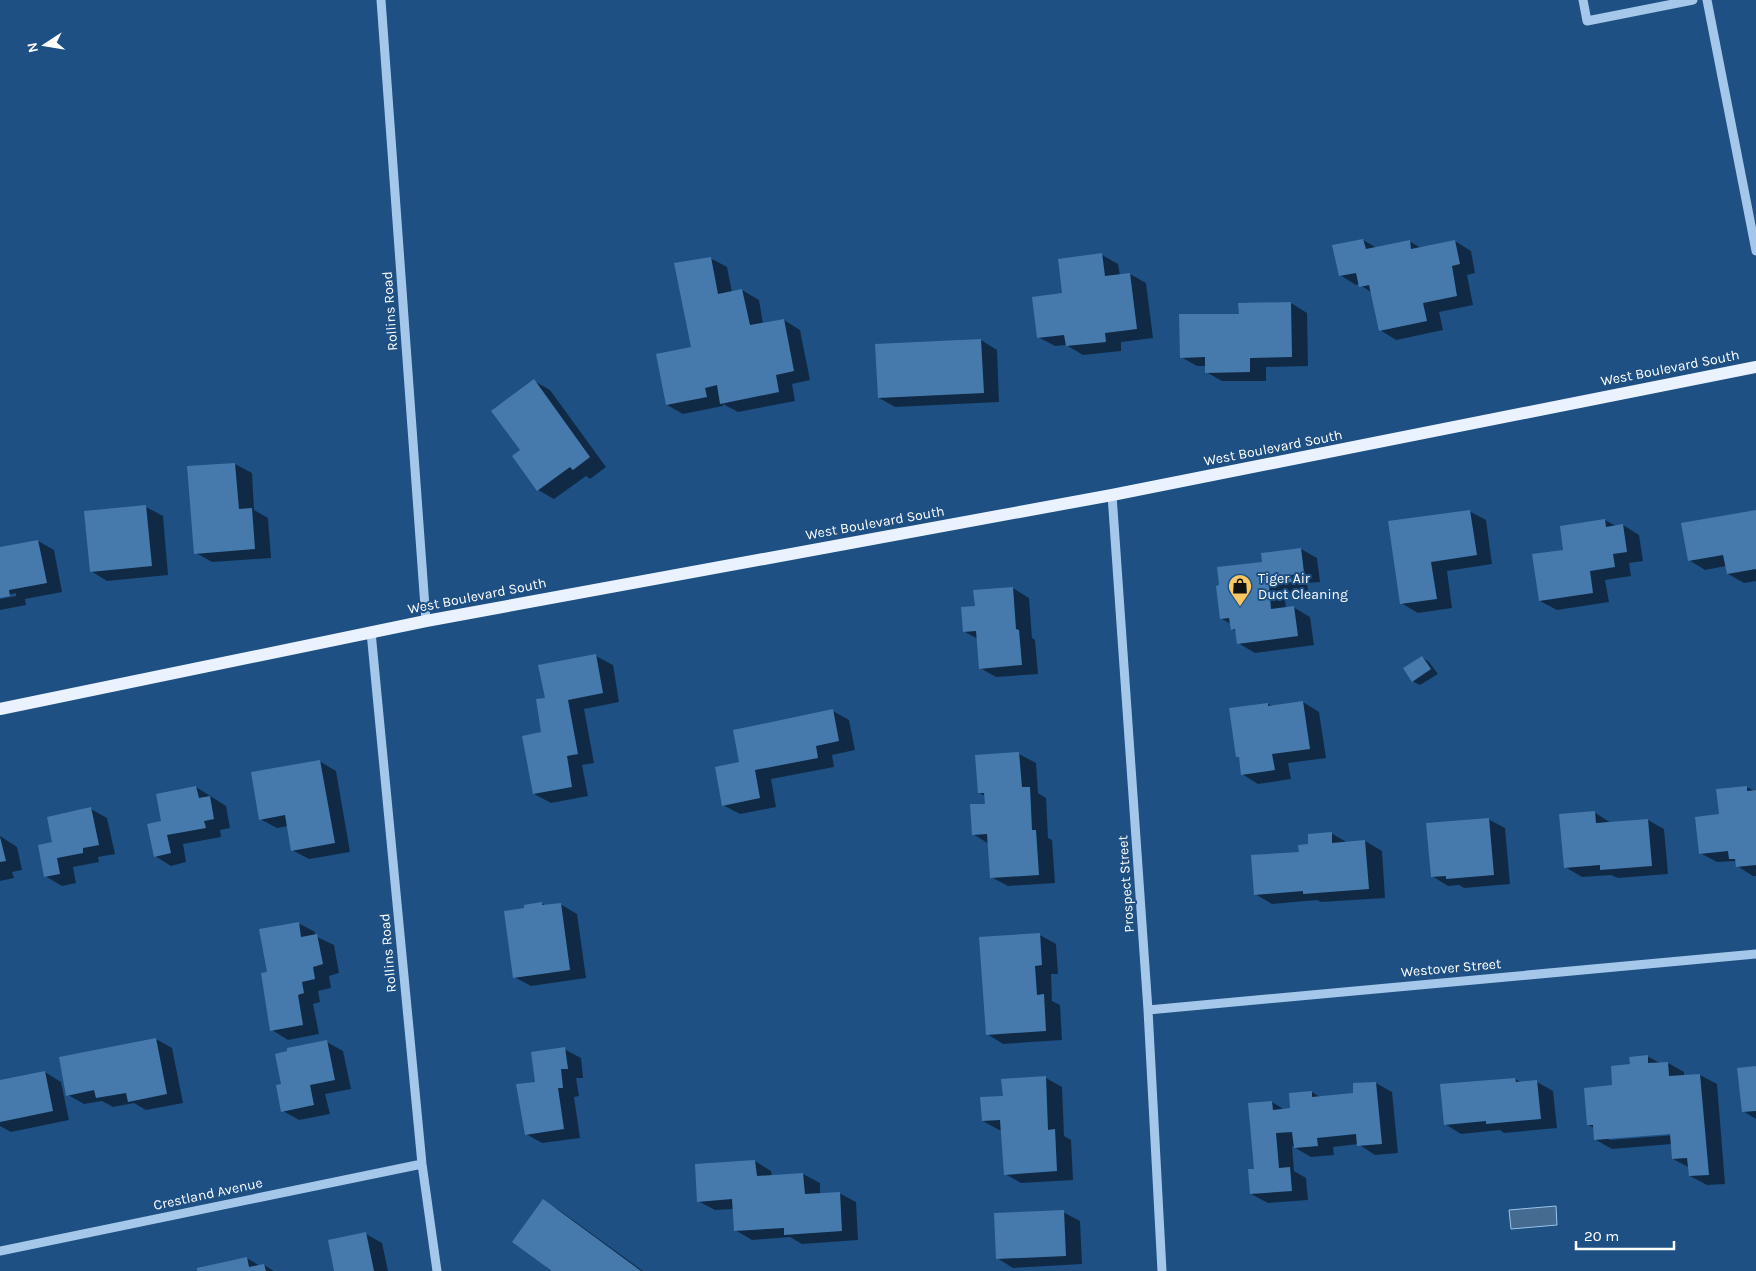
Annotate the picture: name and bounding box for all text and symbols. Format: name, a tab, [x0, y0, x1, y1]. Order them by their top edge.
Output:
north arrow	[20, 20, 70, 70]
text: N	[23, 41, 42, 54]
street label: Rollins Road	[379, 271, 401, 351]
street label: West Boulevard South	[1599, 346, 1741, 390]
street label: West Boulevard South	[1202, 426, 1344, 470]
street label: West Boulevard South	[804, 502, 946, 544]
place label: Tiger Air Duct Cleaning	[1258, 570, 1348, 603]
shop icon: Tiger Air Duct Cleaning	[1227, 573, 1253, 607]
street label: West Boulevard South	[406, 574, 548, 618]
street label: Prospect Street	[1114, 835, 1138, 933]
street label: Rollins Road	[376, 913, 400, 993]
street label: Westover Street	[1400, 955, 1502, 981]
street label: Crestland Avenue	[152, 1174, 264, 1214]
scale bar	[1576, 1218, 1674, 1250]
text: 20 m	[1584, 1227, 1619, 1245]

